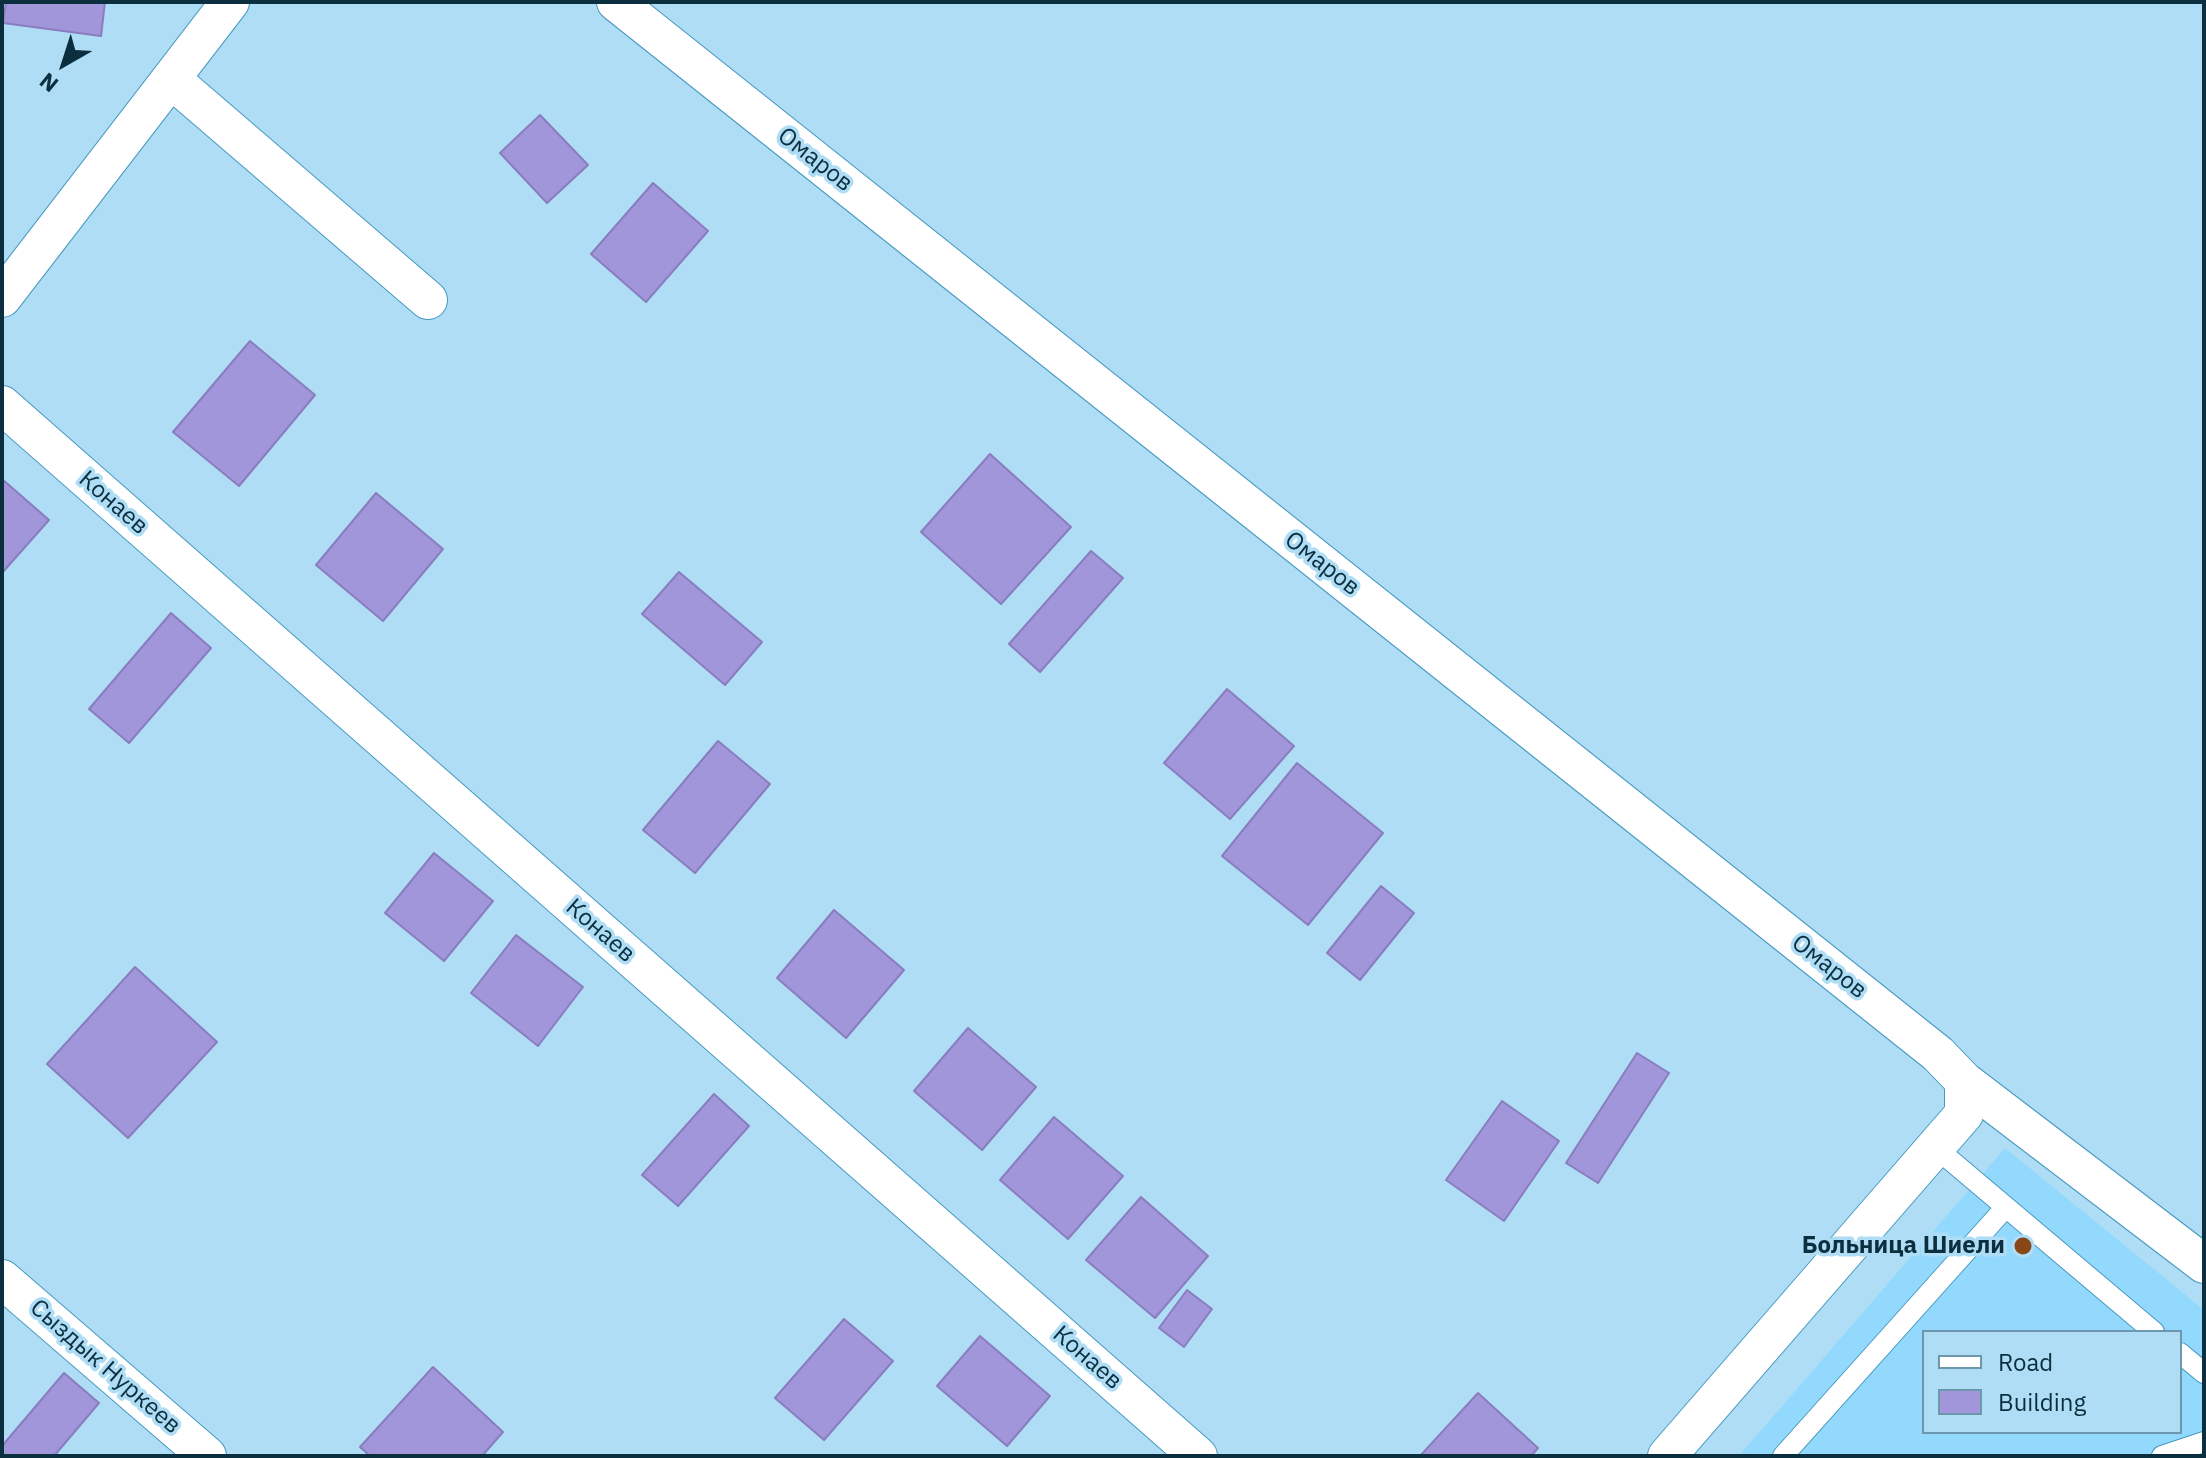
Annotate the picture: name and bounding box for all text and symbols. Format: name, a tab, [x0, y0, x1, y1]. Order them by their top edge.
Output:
north arrow	[24, 24, 104, 104]
text: N	[33, 67, 64, 99]
street label: Омаров	[772, 122, 858, 198]
street label: Конаев	[73, 465, 153, 541]
street label: Омаров	[1279, 526, 1365, 602]
street label: Конаев	[560, 893, 640, 969]
street label: Омаров	[1786, 929, 1872, 1005]
place label: Больница Шиели	[1802, 1232, 2005, 1260]
marker: Больница Шиели	[2012, 1235, 2034, 1257]
street label: Сыздык Нуркеев	[24, 1294, 186, 1440]
street label: Конаев	[1047, 1320, 1127, 1396]
legend	[1922, 1330, 2182, 1434]
text: Road	[1998, 1346, 2053, 1378]
text: Building	[1998, 1386, 2086, 1418]

